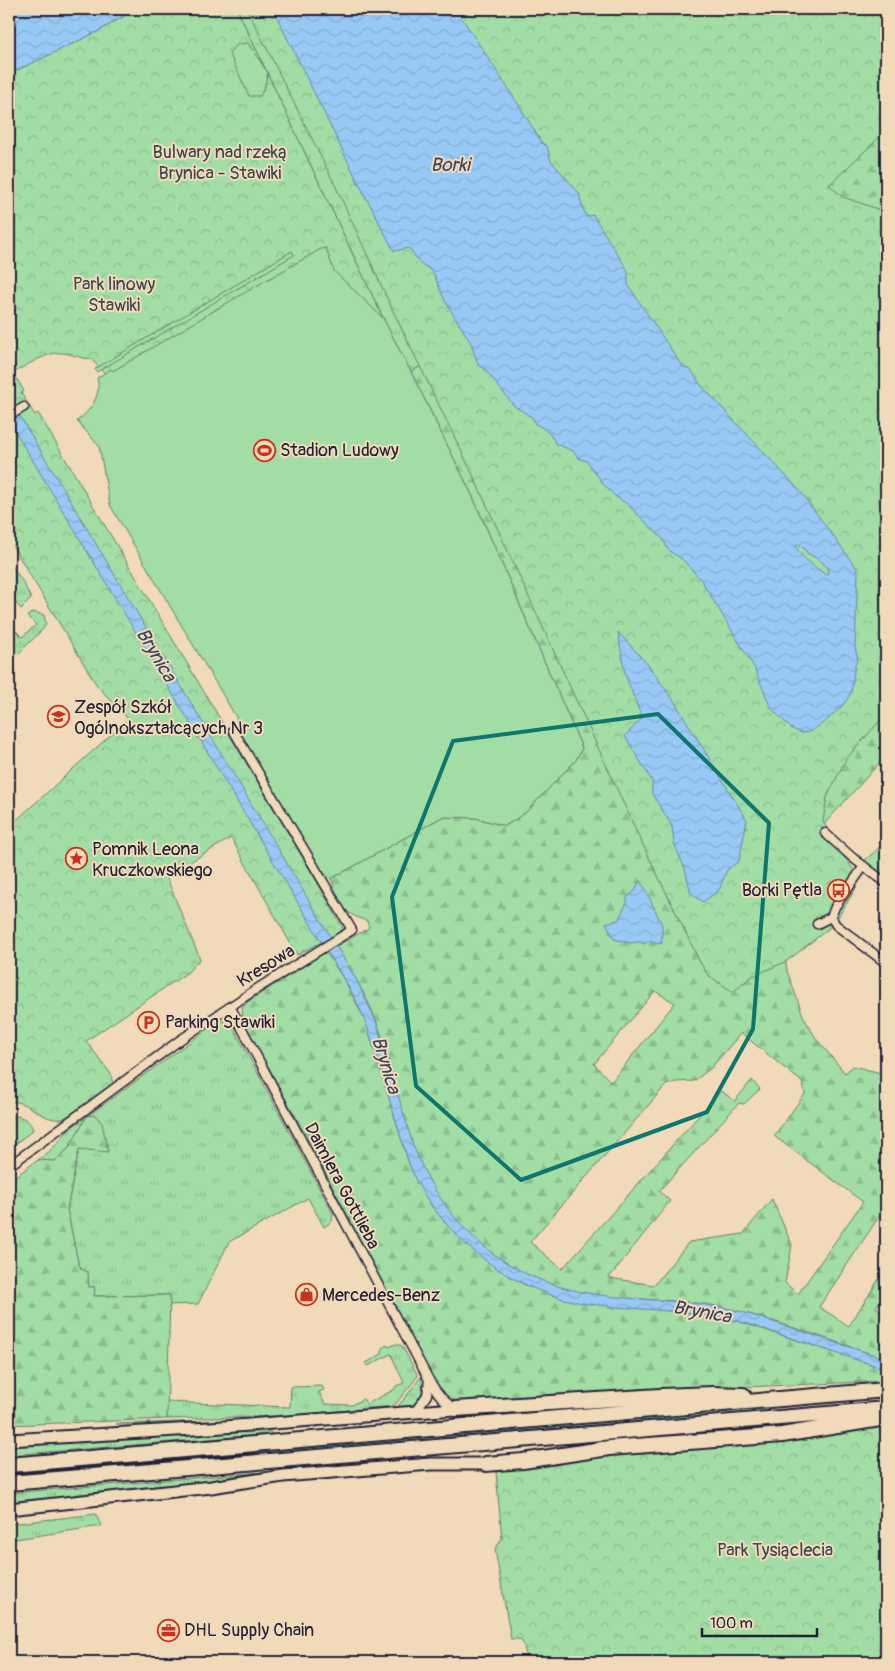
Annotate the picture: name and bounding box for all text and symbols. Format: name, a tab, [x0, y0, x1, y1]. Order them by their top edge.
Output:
park label: Bulwary nad rzeką Brynica - Stawiki	[153, 141, 287, 185]
water label: Borki	[430, 153, 472, 177]
park label: Park linowy Stawiki	[73, 273, 156, 317]
sports icon: Stadion Ludowy	[252, 438, 276, 462]
place label: Stadion Ludowy	[280, 439, 399, 462]
water label: Brynica	[131, 624, 182, 687]
place label: Zespół Szkół Ogólnokształcących Nr 3	[74, 696, 263, 740]
school or university icon: Zespół Szkół Ogólnokształcących Nr 3	[46, 705, 70, 729]
place label: Pomnik Leona Kruczkowskiego	[92, 838, 213, 882]
place icon: Pomnik Leona Kruczkowskiego	[64, 847, 88, 871]
bus stop icon: Borki Pętla	[826, 878, 850, 902]
place label: Borki Pętla	[742, 879, 822, 902]
street label: Kresowa	[233, 939, 299, 993]
parking icon: Parking Stawiki	[137, 1010, 161, 1034]
place label: Parking Stawiki	[165, 1011, 275, 1034]
water label: Brynica	[366, 1034, 406, 1097]
street label: Daimlera Gottlieba	[299, 1119, 385, 1253]
shop icon: Mercedes-Benz	[294, 1283, 318, 1307]
place label: Mercedes-Benz	[322, 1284, 440, 1307]
water label: Brynica	[671, 1295, 734, 1329]
park label: Park Tysiąclecia	[717, 1539, 833, 1562]
scale bar	[702, 1606, 818, 1638]
text: 100 m	[710, 1614, 753, 1633]
office icon: DHL Supply Chain	[156, 1618, 180, 1642]
place label: DHL Supply Chain	[184, 1619, 314, 1642]

